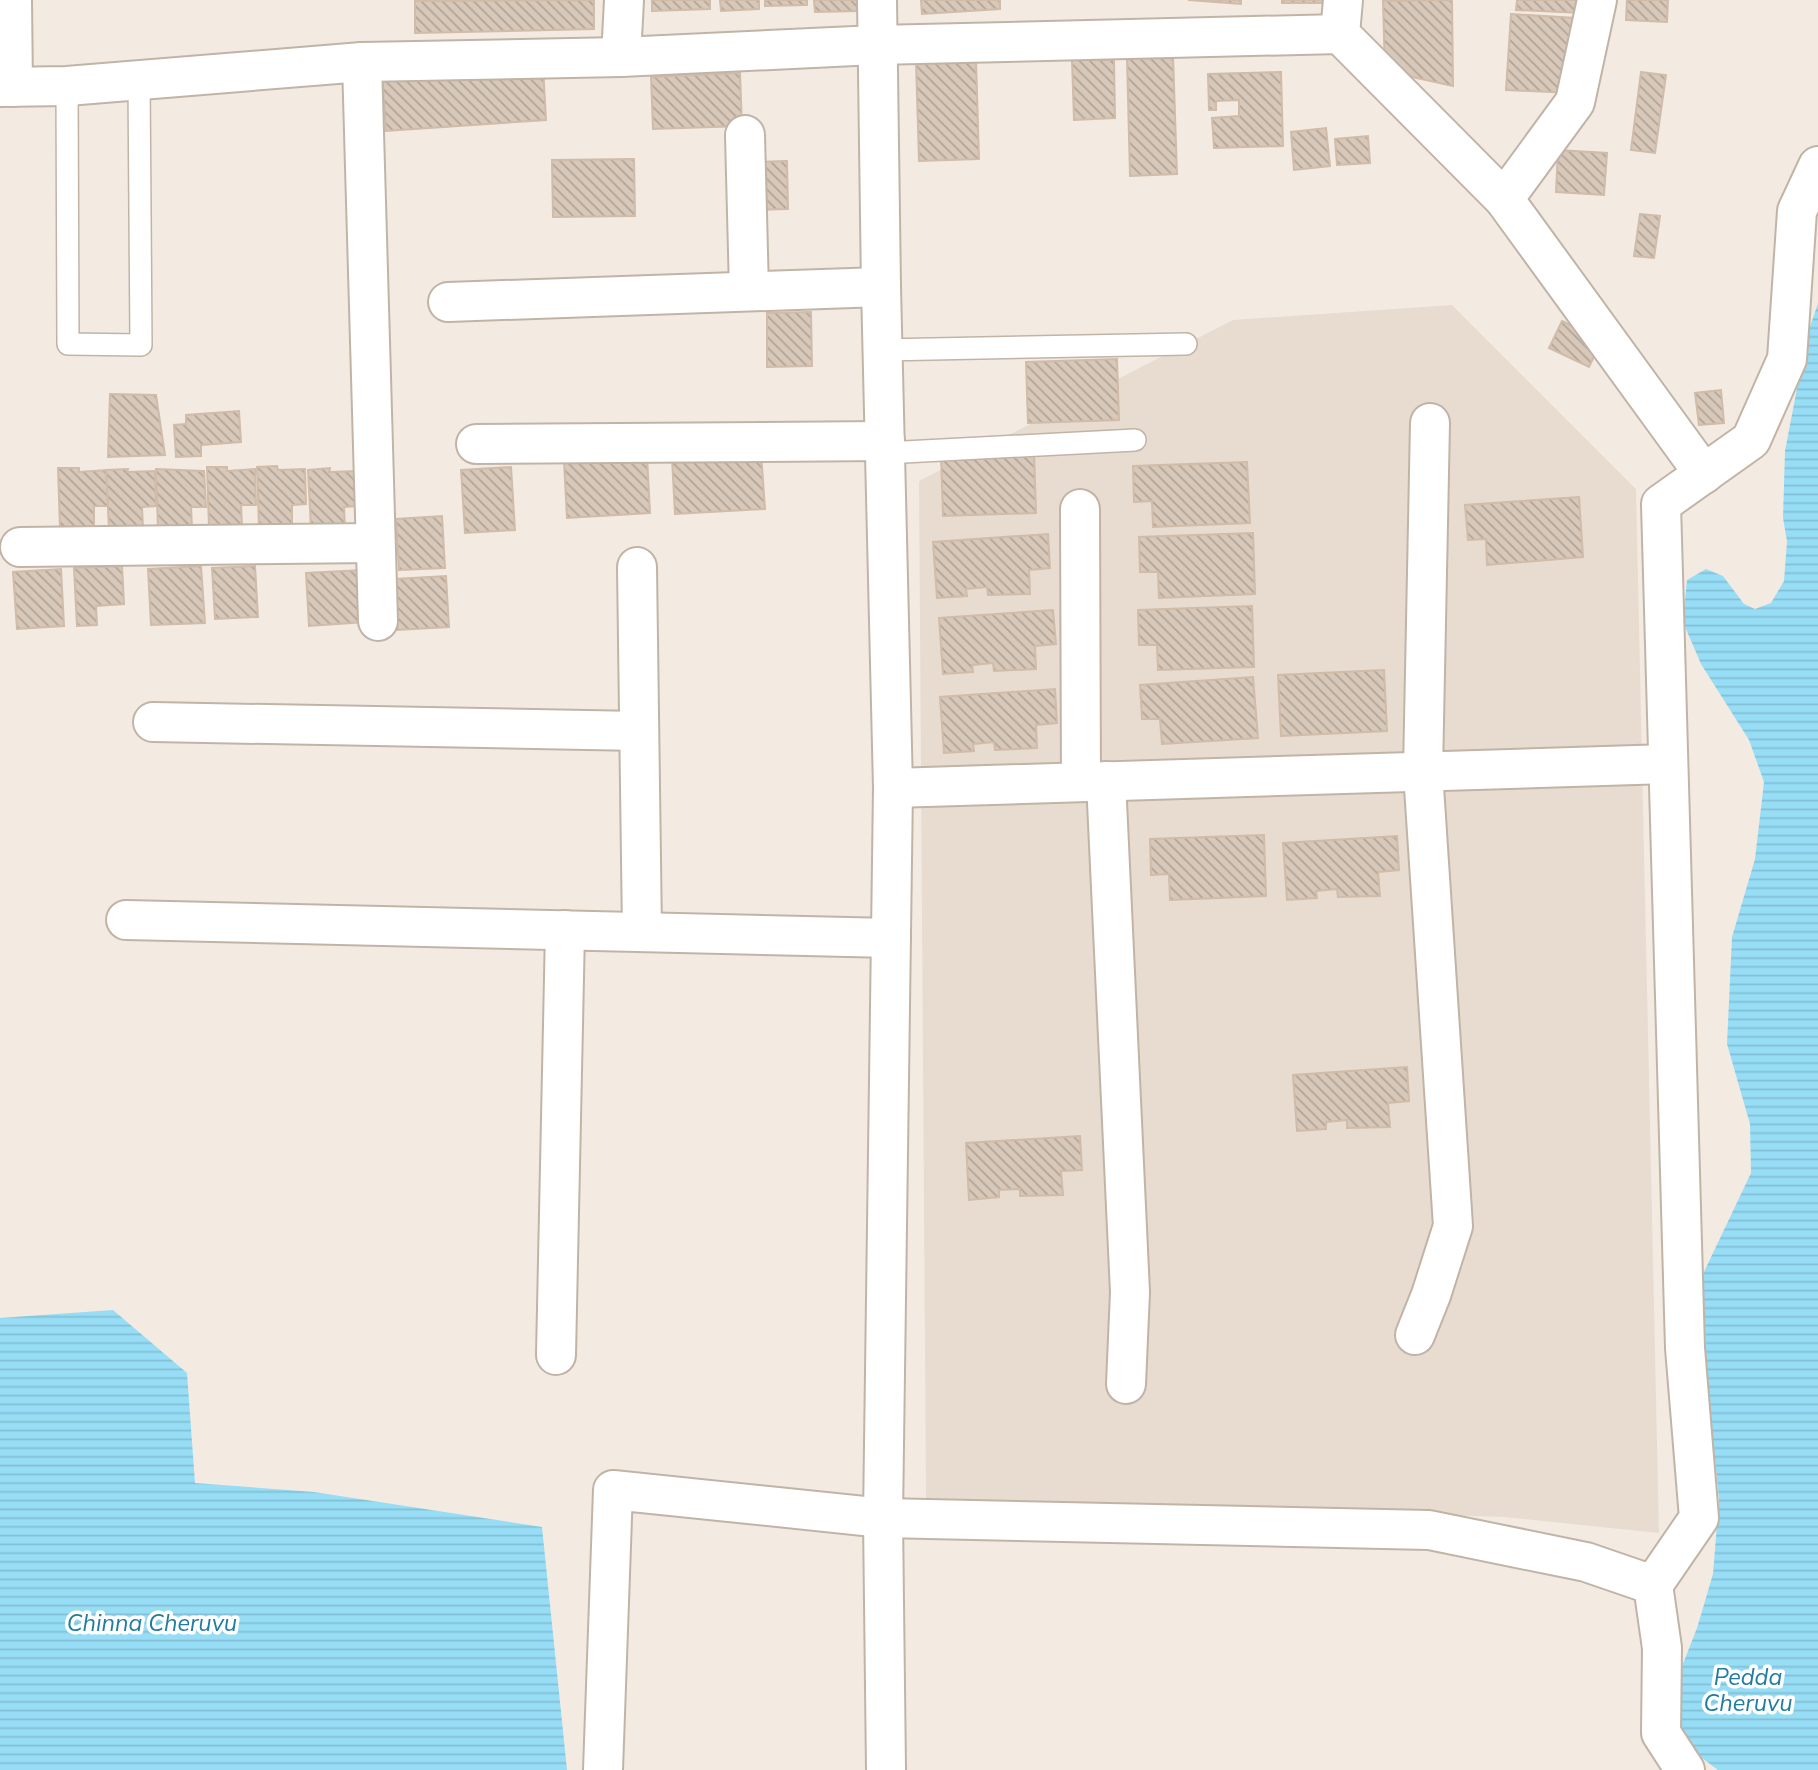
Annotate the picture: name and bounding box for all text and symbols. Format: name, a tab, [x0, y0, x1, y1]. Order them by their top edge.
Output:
water label: Chinna Cheruvu	[67, 1608, 237, 1637]
water label: Pedda Cheruvu	[1704, 1662, 1792, 1717]

